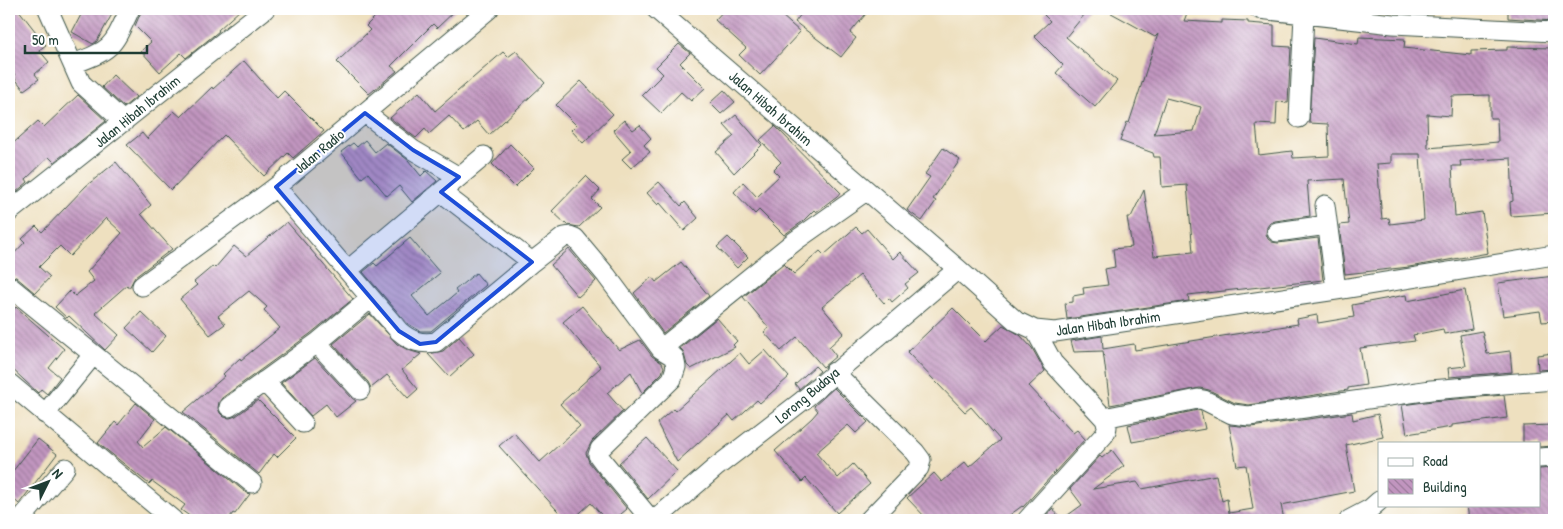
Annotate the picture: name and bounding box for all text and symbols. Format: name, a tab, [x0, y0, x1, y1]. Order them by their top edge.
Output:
scale bar	[25, 22, 148, 54]
text: 50 m	[32, 29, 59, 50]
street label: Jalan Hibah Ibrahim	[725, 66, 817, 150]
street label: Jalan Hibah Ibrahim	[90, 70, 184, 152]
street label: Jalan Radio	[289, 124, 349, 178]
street label: Jalan Hibah Ibrahim	[1055, 305, 1161, 341]
street label: Lorong Budaya	[770, 362, 844, 428]
legend	[1378, 442, 1540, 506]
text: Road	[1423, 450, 1448, 471]
north arrow	[22, 456, 72, 506]
text: N	[48, 464, 68, 482]
text: Building	[1423, 476, 1467, 497]

